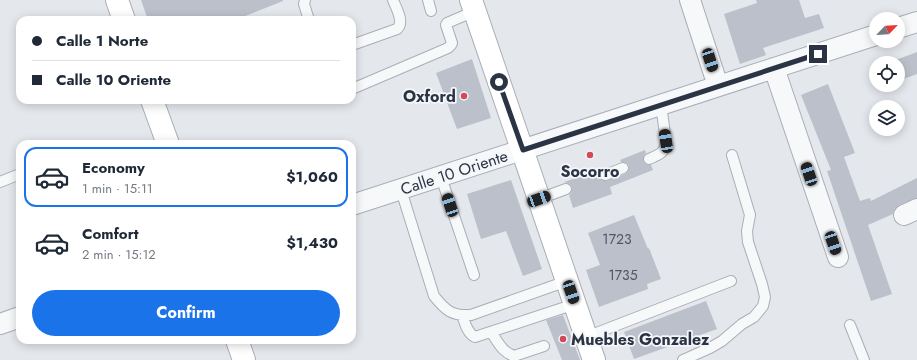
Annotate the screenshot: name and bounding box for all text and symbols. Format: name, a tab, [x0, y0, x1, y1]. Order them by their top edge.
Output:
north arrow	[869, 12, 905, 48]
map controls	[869, 12, 905, 136]
text: Calle 1 Norte	[56, 30, 148, 52]
route end	[809, 45, 827, 63]
car	[701, 47, 719, 73]
button: locate	[869, 56, 905, 92]
text: Calle 10 Oriente	[56, 69, 171, 91]
route start	[490, 73, 508, 91]
place label: Oxford	[403, 85, 456, 108]
marker: Oxford	[459, 91, 469, 101]
button: layers	[869, 100, 905, 136]
car	[658, 128, 674, 154]
street label: Calle 10 Oriente	[397, 144, 511, 201]
marker: Socorro	[585, 150, 595, 160]
text: Economy	[82, 157, 145, 179]
icon: car	[34, 159, 70, 195]
place label: Socorro	[560, 160, 620, 183]
car	[799, 161, 819, 187]
text: $1,060	[286, 166, 338, 188]
text: 1 min · 15:11	[82, 179, 153, 198]
car	[526, 189, 552, 209]
car	[441, 192, 459, 218]
text: Comfort	[82, 223, 139, 245]
icon: car	[34, 225, 70, 261]
house number: 1723	[602, 229, 632, 249]
car	[823, 230, 843, 256]
text: $1,430	[286, 232, 338, 254]
text: 2 min · 15:12	[82, 245, 156, 264]
house number: 1735	[608, 265, 638, 285]
car	[561, 279, 581, 305]
button: Confirm	[32, 290, 340, 336]
place label: Muebles Gonzalez	[571, 328, 710, 351]
marker: Muebles Gonzalez	[558, 334, 568, 344]

